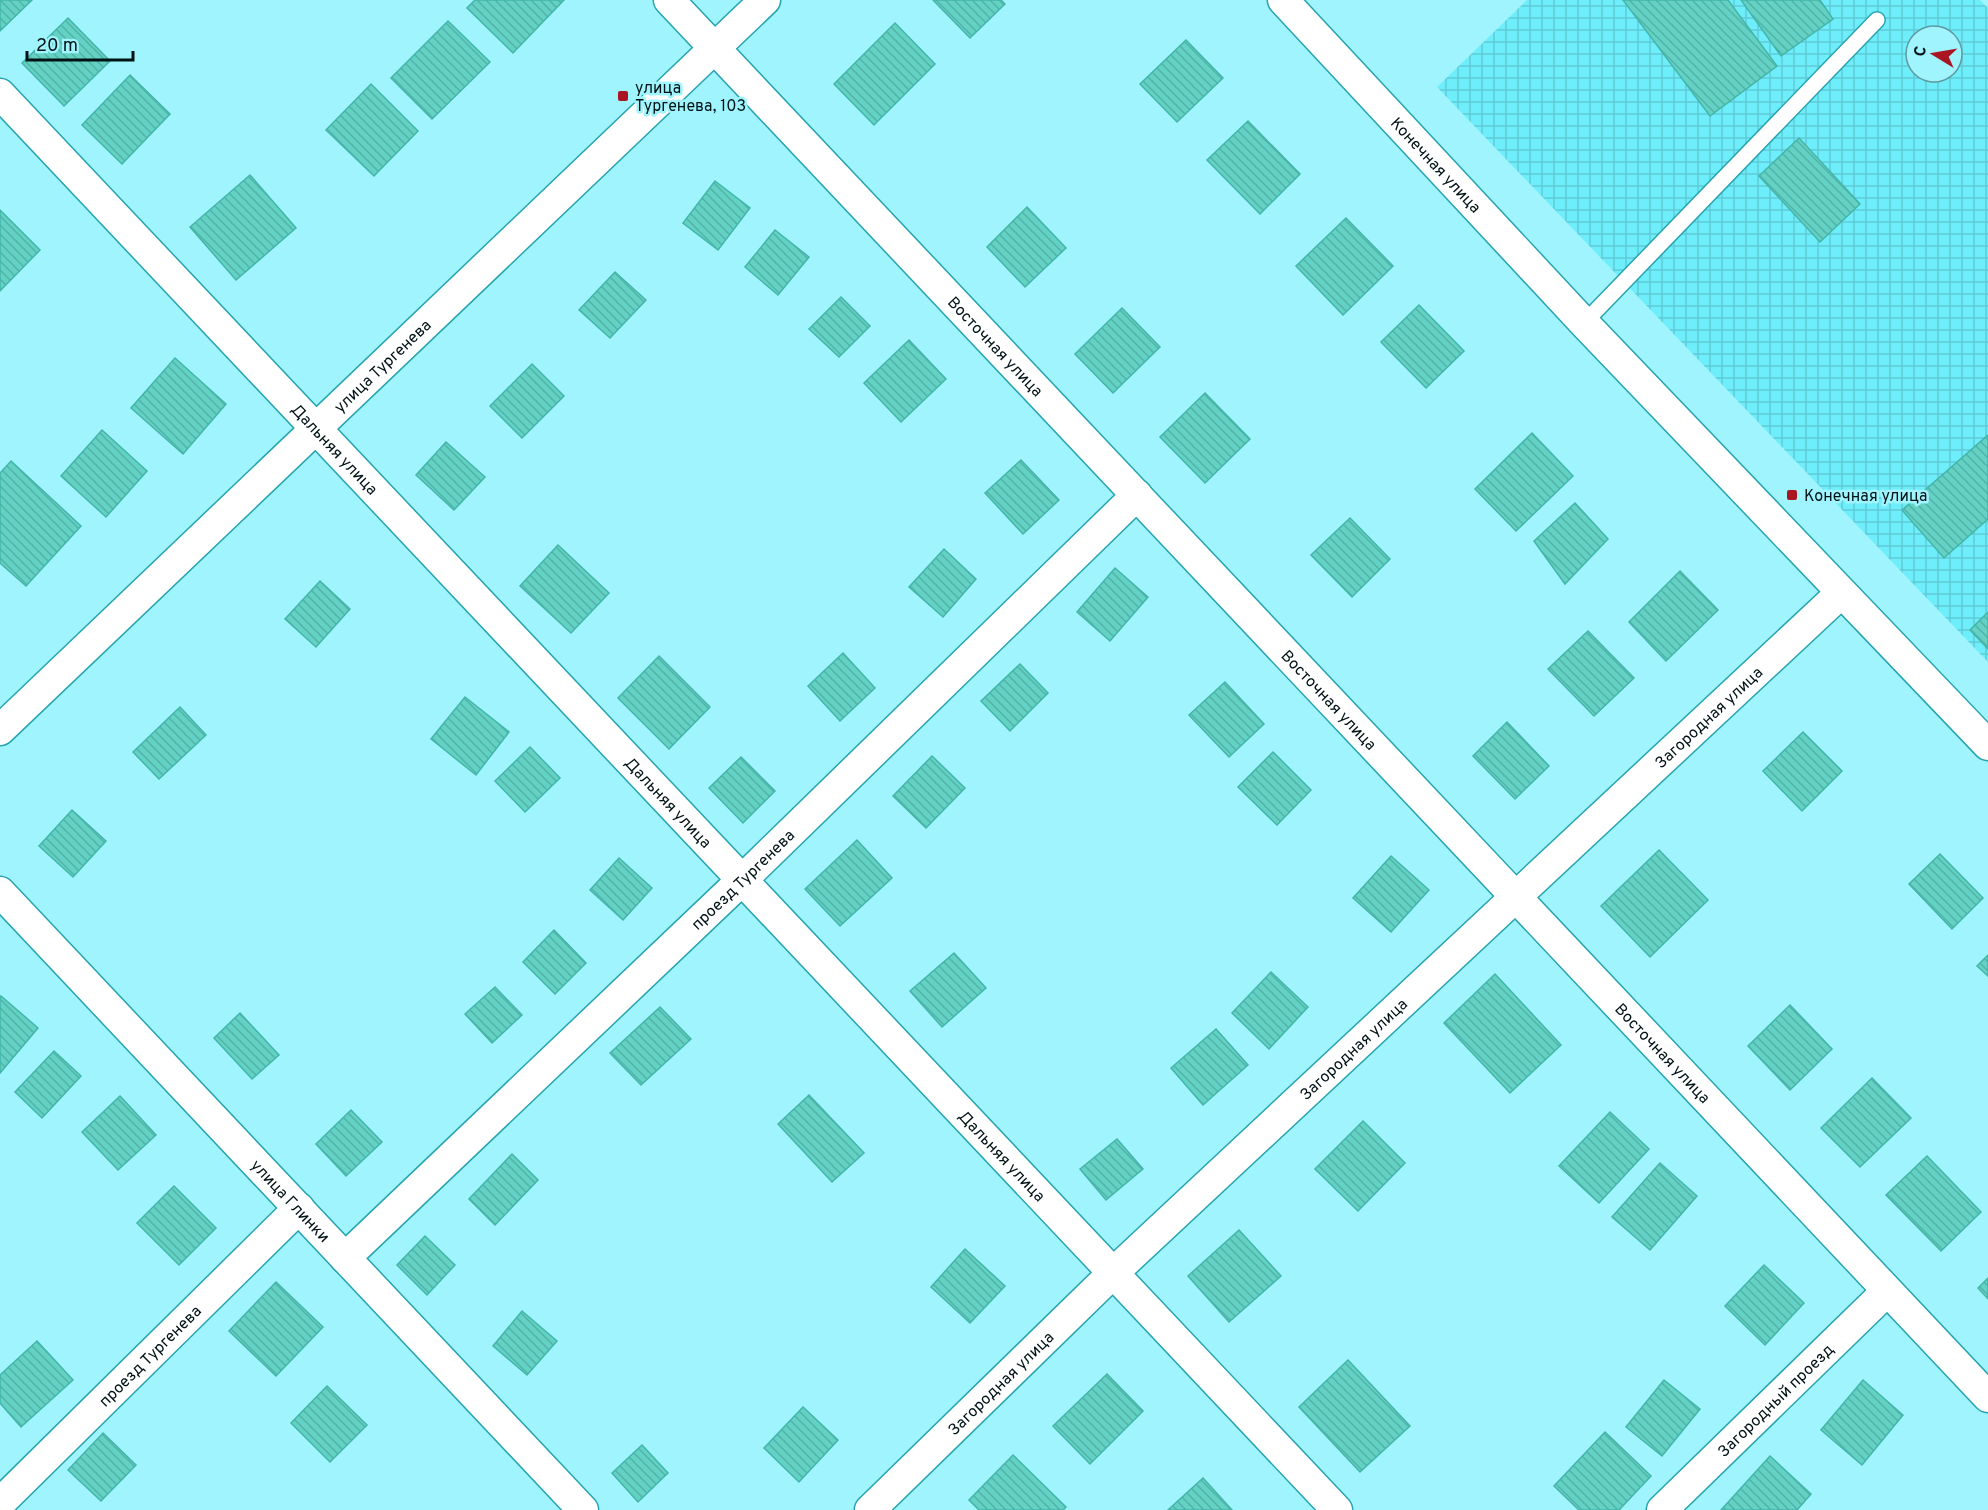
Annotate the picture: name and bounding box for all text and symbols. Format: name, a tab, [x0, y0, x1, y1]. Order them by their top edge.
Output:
scale bar	[27, 24, 134, 62]
north arrow	[1904, 24, 1964, 84]
text: 20 m	[36, 35, 78, 58]
text: С	[1910, 45, 1932, 58]
place label: улица Тургенева, 103	[635, 79, 746, 117]
marker: улица Тургенева, 103	[616, 89, 630, 103]
street label: Конечная улица	[1385, 114, 1484, 218]
street label: Восточная улица	[942, 293, 1046, 402]
street label: улица Тургенева	[331, 316, 436, 418]
street label: Дальняя улица	[286, 400, 381, 500]
place label: Конечная улица	[1804, 487, 1927, 507]
marker: Конечная улица	[1785, 488, 1799, 502]
street label: Восточная улица	[1276, 647, 1380, 755]
street label: Загородная улица	[1652, 663, 1768, 774]
street label: Дальняя улица	[620, 754, 715, 853]
street label: проезд Тургенева	[688, 826, 800, 935]
street label: Загородная улица	[1296, 995, 1413, 1105]
street label: Восточная улица	[1610, 1000, 1714, 1109]
street label: Дальняя улица	[953, 1107, 1049, 1207]
street label: улица Глинки	[246, 1156, 333, 1247]
street label: проезд Тургенева	[95, 1302, 206, 1412]
street label: Загородная улица	[944, 1328, 1059, 1441]
street label: Загородный проезд	[1714, 1340, 1839, 1462]

